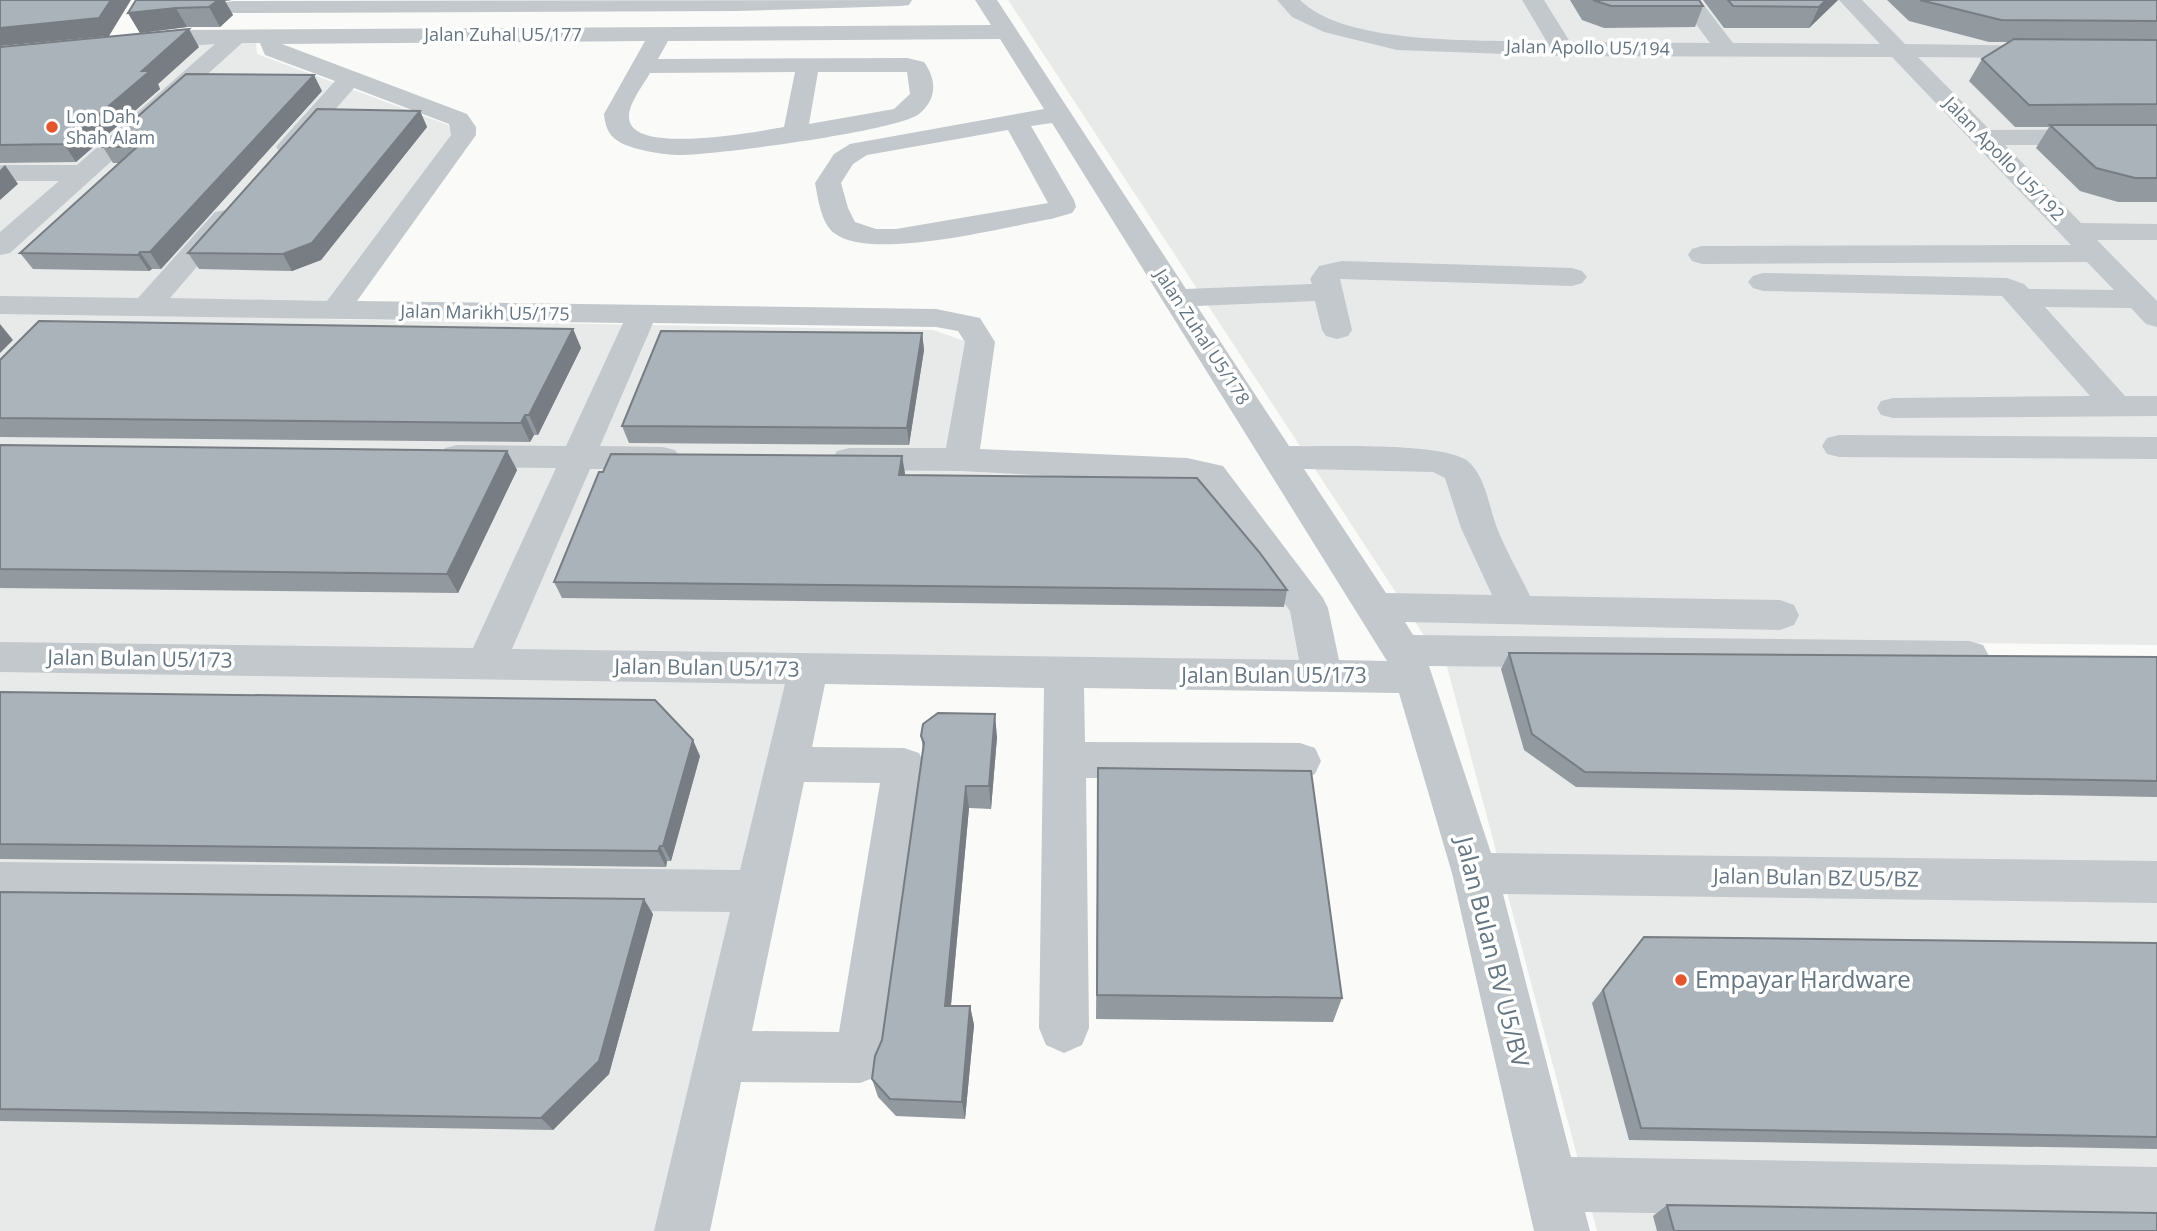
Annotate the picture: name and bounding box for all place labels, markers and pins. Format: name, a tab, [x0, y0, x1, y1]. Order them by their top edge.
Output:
place label: Lon Dah, Shah Alam	[66, 104, 155, 149]
marker: Lon Dah, Shah Alam	[44, 119, 60, 135]
place label: Empayar Hardware	[1695, 962, 1911, 995]
marker: Empayar Hardware	[1673, 972, 1689, 988]

